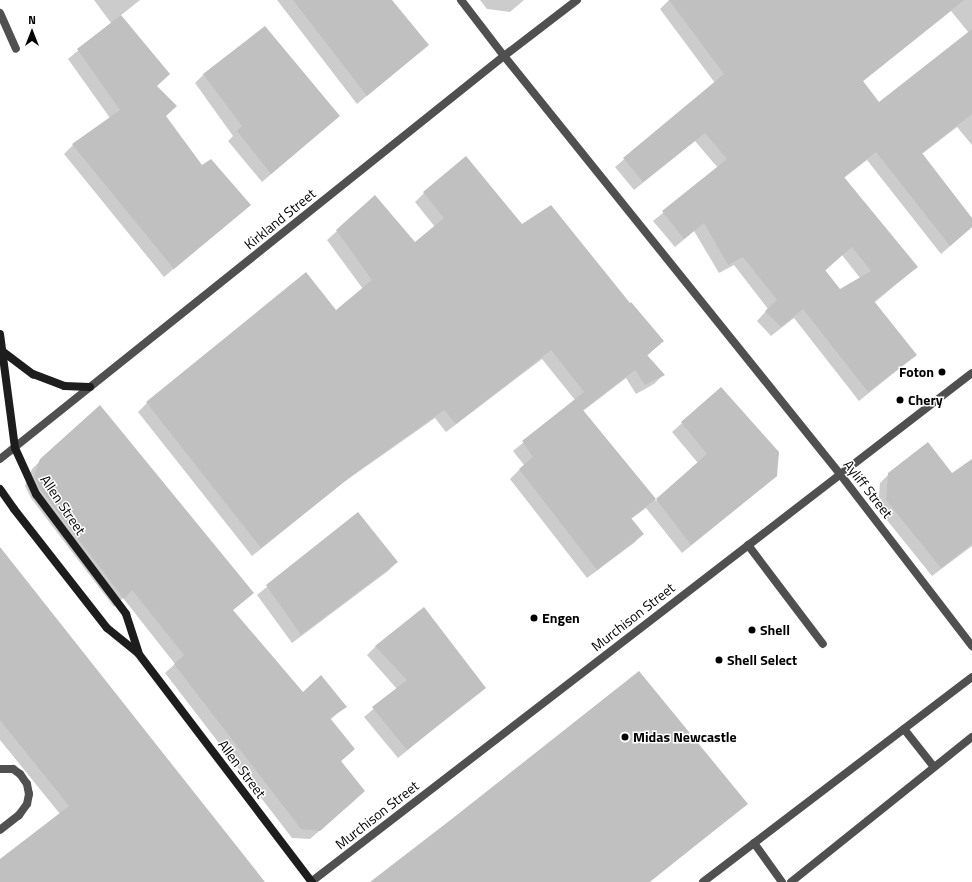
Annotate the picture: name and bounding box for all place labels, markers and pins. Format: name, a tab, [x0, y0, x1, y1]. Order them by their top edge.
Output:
place label: Foton	[899, 364, 934, 380]
marker: Foton	[937, 367, 947, 377]
place label: Chery	[908, 392, 943, 408]
marker: Chery	[895, 395, 905, 405]
place label: Engen	[542, 610, 580, 626]
marker: Engen	[529, 613, 539, 623]
place label: Shell	[760, 622, 790, 638]
marker: Shell	[747, 625, 757, 635]
place label: Shell Select	[727, 652, 797, 668]
marker: Shell Select	[714, 655, 724, 665]
place label: Midas Newcastle	[633, 729, 737, 745]
marker: Midas Newcastle	[620, 732, 630, 742]

